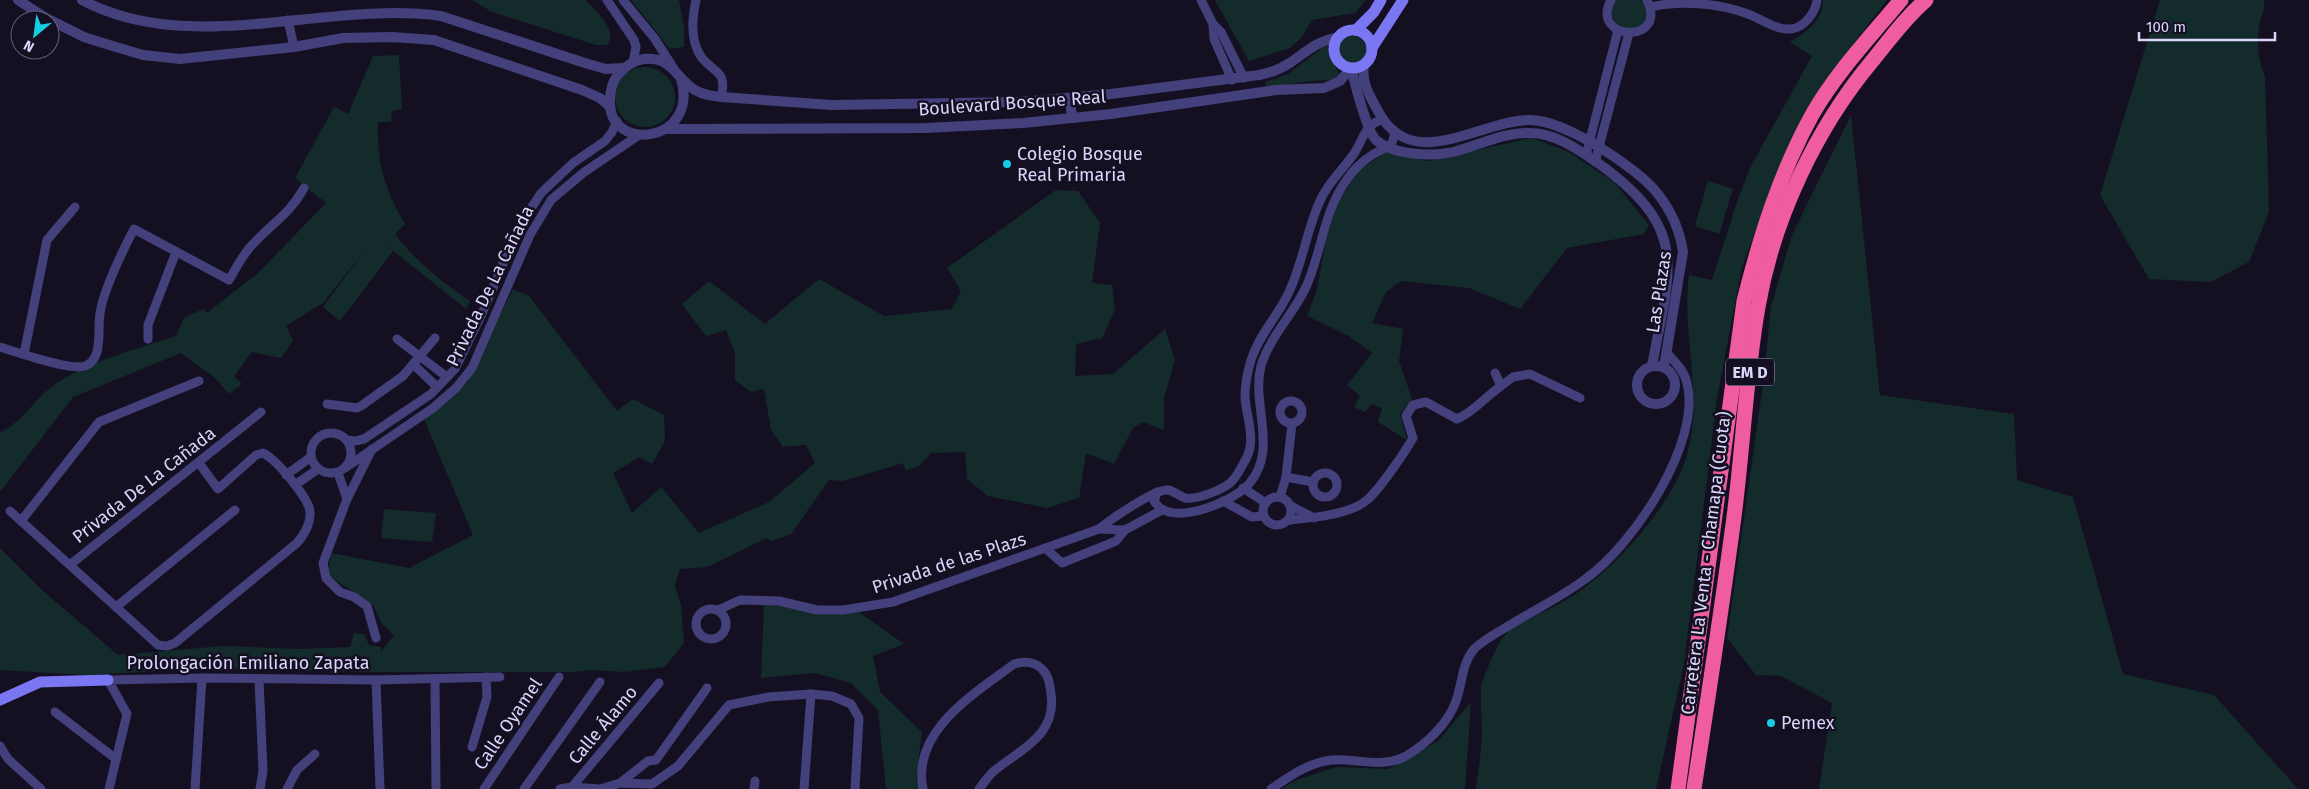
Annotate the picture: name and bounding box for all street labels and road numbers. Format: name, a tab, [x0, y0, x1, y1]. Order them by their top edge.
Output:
street label: Boulevard Bosque Real	[917, 85, 1107, 121]
street label: Privada De La Cañada	[442, 202, 538, 370]
street label: Las Plazas	[1642, 250, 1676, 334]
road number: EM D	[1726, 358, 1774, 386]
street label: Carretera La Venta - Chamapa (Cuota)	[1676, 410, 1736, 716]
street label: Privada De La Cañada	[68, 422, 220, 548]
street label: Privada de las Plazs	[869, 528, 1029, 598]
street label: Prolongación Emiliano Zapata	[127, 652, 369, 674]
street label: Calle Oyamel	[469, 674, 547, 774]
street label: Calle Álamo	[563, 681, 642, 769]

